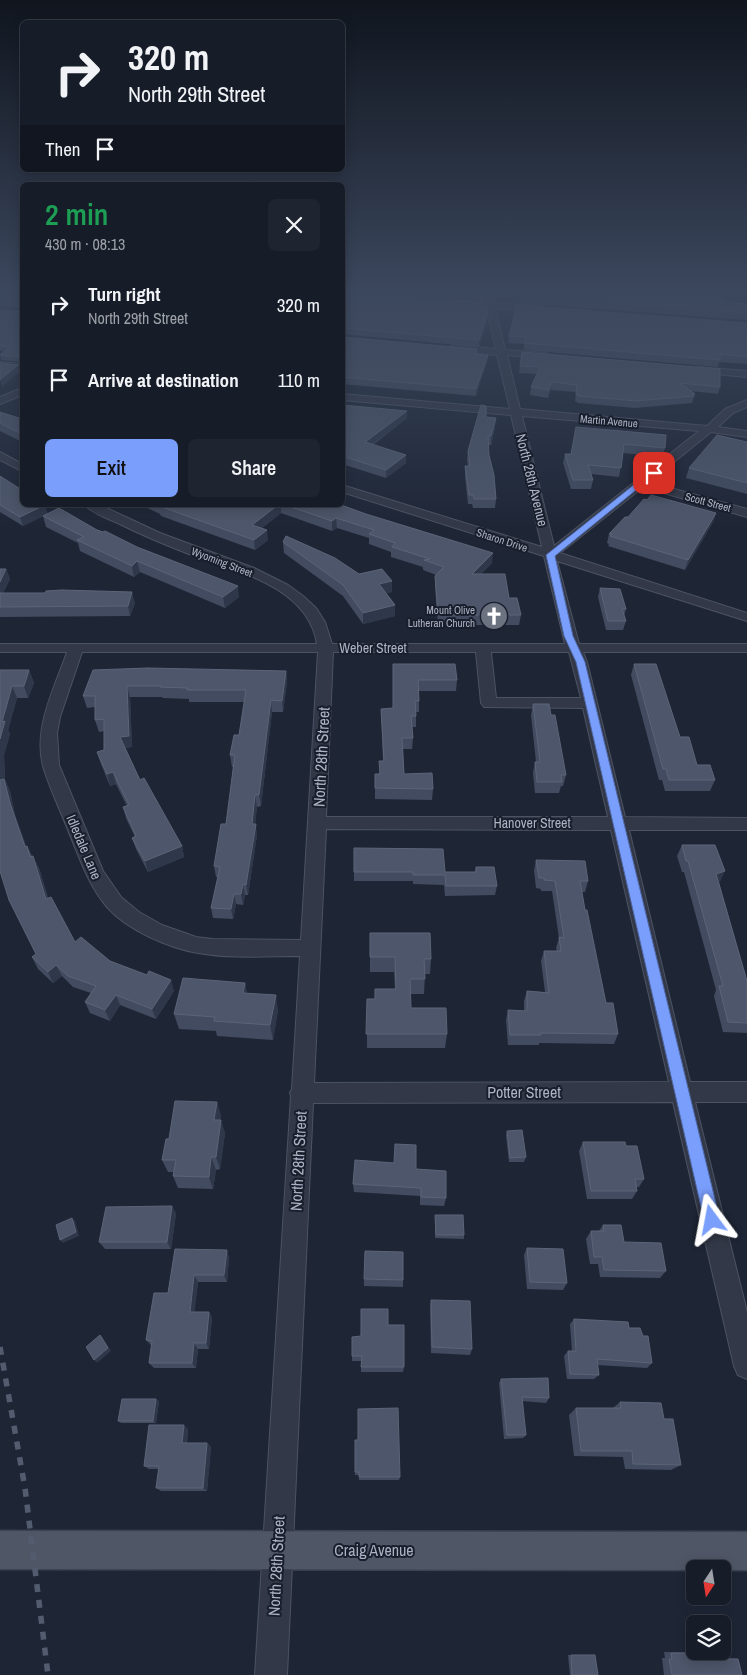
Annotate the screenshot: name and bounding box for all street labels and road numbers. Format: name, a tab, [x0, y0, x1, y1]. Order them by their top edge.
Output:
street label: Martin Avenue	[579, 411, 639, 431]
street label: North 28th Avenue	[512, 432, 552, 528]
street label: Scott Street	[683, 489, 733, 515]
street label: Sharon Drive	[475, 525, 529, 555]
street label: Wyoming Street	[189, 544, 255, 580]
street label: Weber Street	[339, 639, 407, 657]
street label: North 28th Street	[307, 706, 335, 807]
street label: Idledale Lane	[62, 812, 106, 882]
street label: Hanover Street	[493, 814, 571, 832]
street label: Potter Street	[487, 1081, 561, 1103]
street label: North 28th Street	[284, 1110, 312, 1211]
street label: North 28th Street	[262, 1515, 290, 1616]
street label: Craig Avenue	[334, 1539, 414, 1561]

